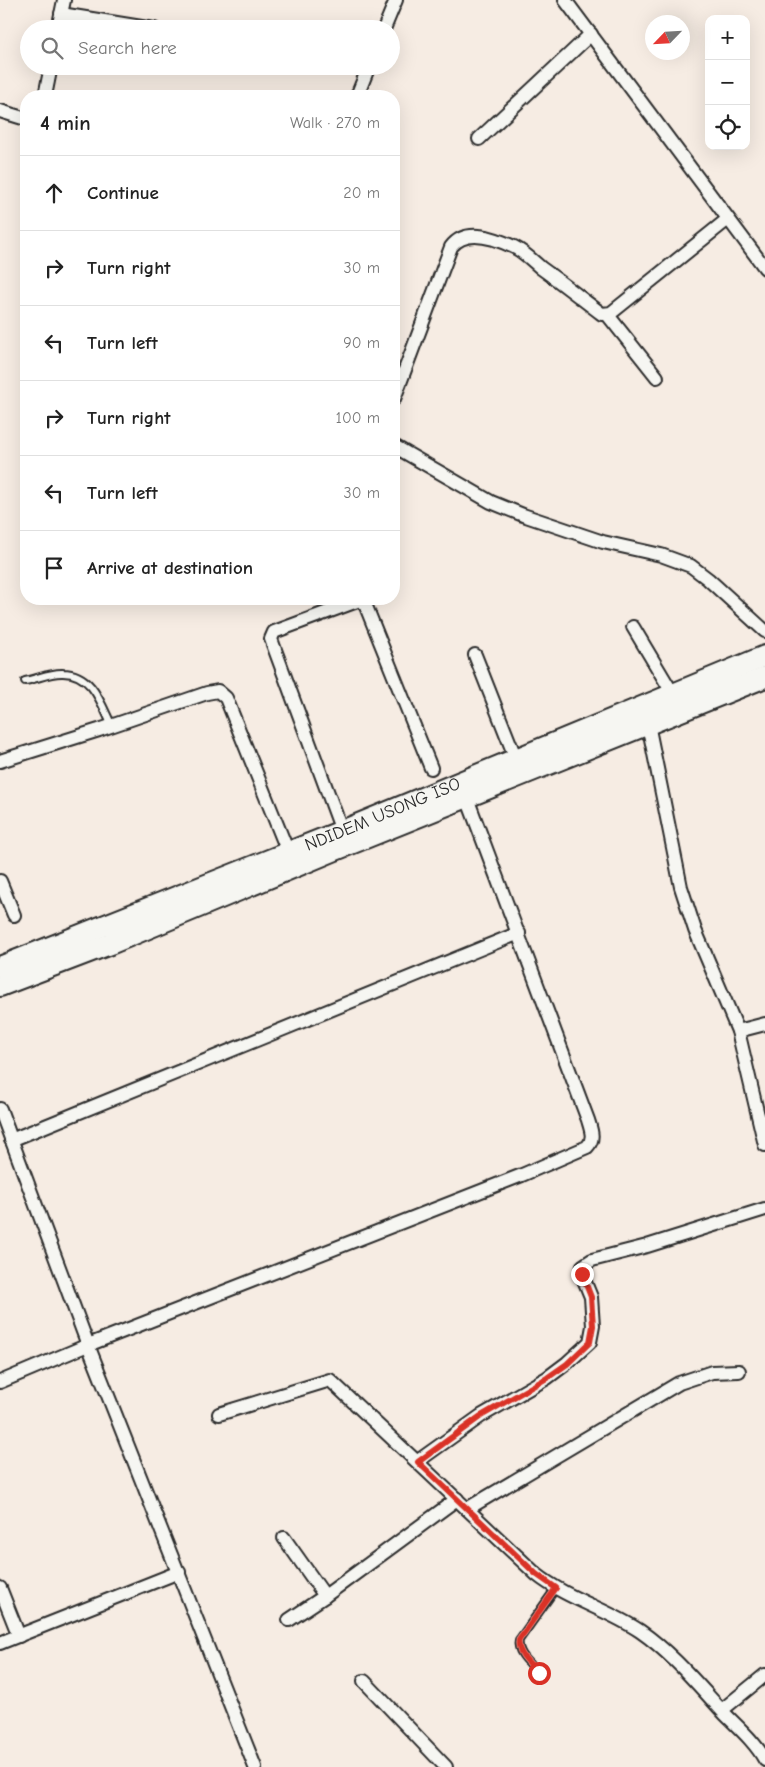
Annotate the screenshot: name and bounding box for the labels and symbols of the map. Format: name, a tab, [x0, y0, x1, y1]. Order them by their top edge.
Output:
north arrow	[645, 15, 690, 60]
street label: NDIDEM USONG ISO	[302, 773, 464, 856]
route end	[571, 1263, 594, 1286]
route start	[528, 1662, 551, 1685]

